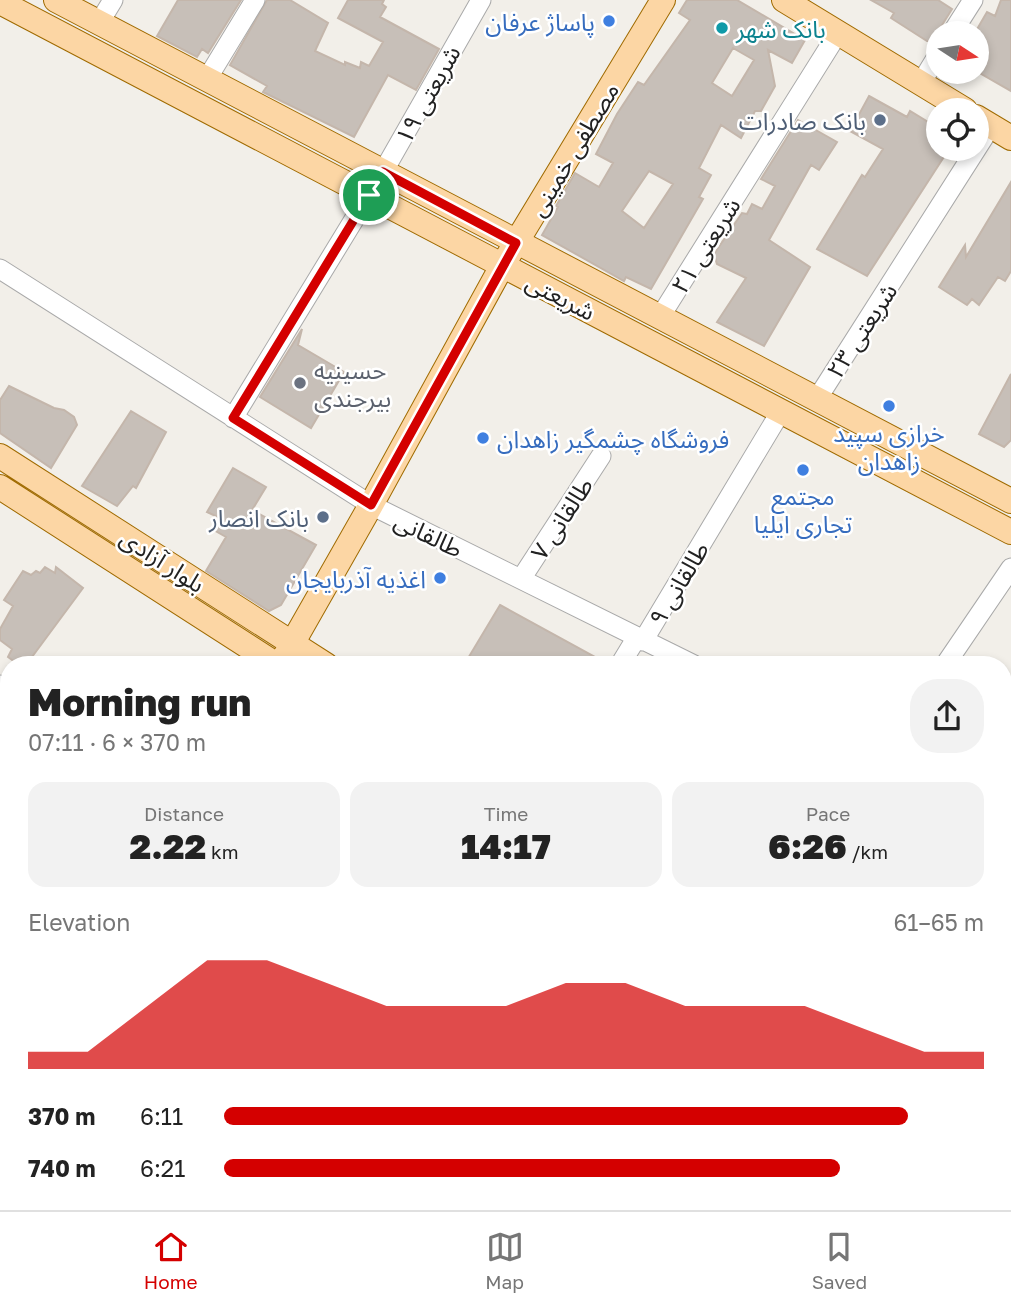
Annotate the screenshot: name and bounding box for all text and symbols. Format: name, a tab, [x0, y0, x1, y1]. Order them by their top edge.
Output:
place label: پاساژ عرفان	[485, 7, 595, 38]
marker: پاساژ عرفان	[601, 13, 617, 29]
place label: بانک شهر	[735, 14, 826, 44]
marker: بانک شهر	[714, 20, 730, 36]
north arrow	[926, 21, 989, 84]
map controls	[926, 21, 989, 161]
street label: شریعتی ۱۹	[388, 40, 467, 148]
street label: مصطفی خمینی	[522, 77, 624, 221]
button: locate	[926, 98, 989, 161]
place label: بانک صادرات	[739, 106, 866, 136]
marker: بانک صادرات	[872, 112, 888, 128]
pin	[339, 165, 399, 225]
icon: arrive	[350, 176, 388, 214]
street label: شریعتی ۲۱	[664, 192, 747, 299]
street label: شریعتی	[521, 266, 601, 327]
street label: شریعتی ۲۳	[820, 277, 903, 383]
place label: حسینیه بیرجندی	[314, 355, 391, 413]
marker: حسینیه بیرجندی	[292, 375, 308, 391]
marker: خرازی سپید زاهدان	[881, 398, 897, 414]
place label: خرازی سپید زاهدان	[833, 418, 945, 476]
place label: فروشگاه چشمگیر زاهدان	[497, 424, 729, 455]
marker: فروشگاه چشمگیر زاهدان	[475, 430, 491, 446]
marker: مجتمع تجاری ایلیا	[795, 462, 811, 478]
street label: طالقانی ۷	[524, 471, 598, 565]
place label: مجتمع تجاری ایلیا	[754, 481, 852, 539]
place label: بانک انصار	[208, 503, 309, 533]
street label: طالقانی	[390, 505, 468, 563]
marker: بانک انصار	[315, 509, 331, 525]
street label: بلوار آزادی	[115, 522, 211, 599]
street label: طالقانی ۹	[642, 536, 714, 630]
place label: اغذیه آذربایجان	[286, 564, 426, 594]
marker: اغذیه آذربایجان	[432, 570, 448, 586]
text: Morning run	[28, 679, 251, 724]
button: share	[910, 679, 984, 753]
text: 07:11 · 6 × 370 m	[28, 728, 206, 756]
text: Distance	[144, 802, 224, 825]
text: Time	[484, 802, 528, 825]
text: Pace	[806, 802, 850, 825]
text: 2.22	[130, 825, 206, 867]
text: 14:17	[461, 825, 551, 867]
text: 6:26	[768, 825, 847, 867]
text: km	[206, 840, 238, 863]
text: /km	[847, 840, 888, 863]
text: Elevation	[28, 908, 130, 936]
text: 61–65 m	[893, 908, 984, 936]
text: 370 m	[28, 1102, 95, 1130]
text: 6:11	[140, 1102, 183, 1130]
text: 740 m	[28, 1154, 96, 1182]
text: 6:21	[140, 1154, 185, 1182]
tab: Home	[144, 1228, 198, 1293]
tab: Map	[485, 1228, 524, 1293]
tab: Saved	[812, 1228, 867, 1293]

